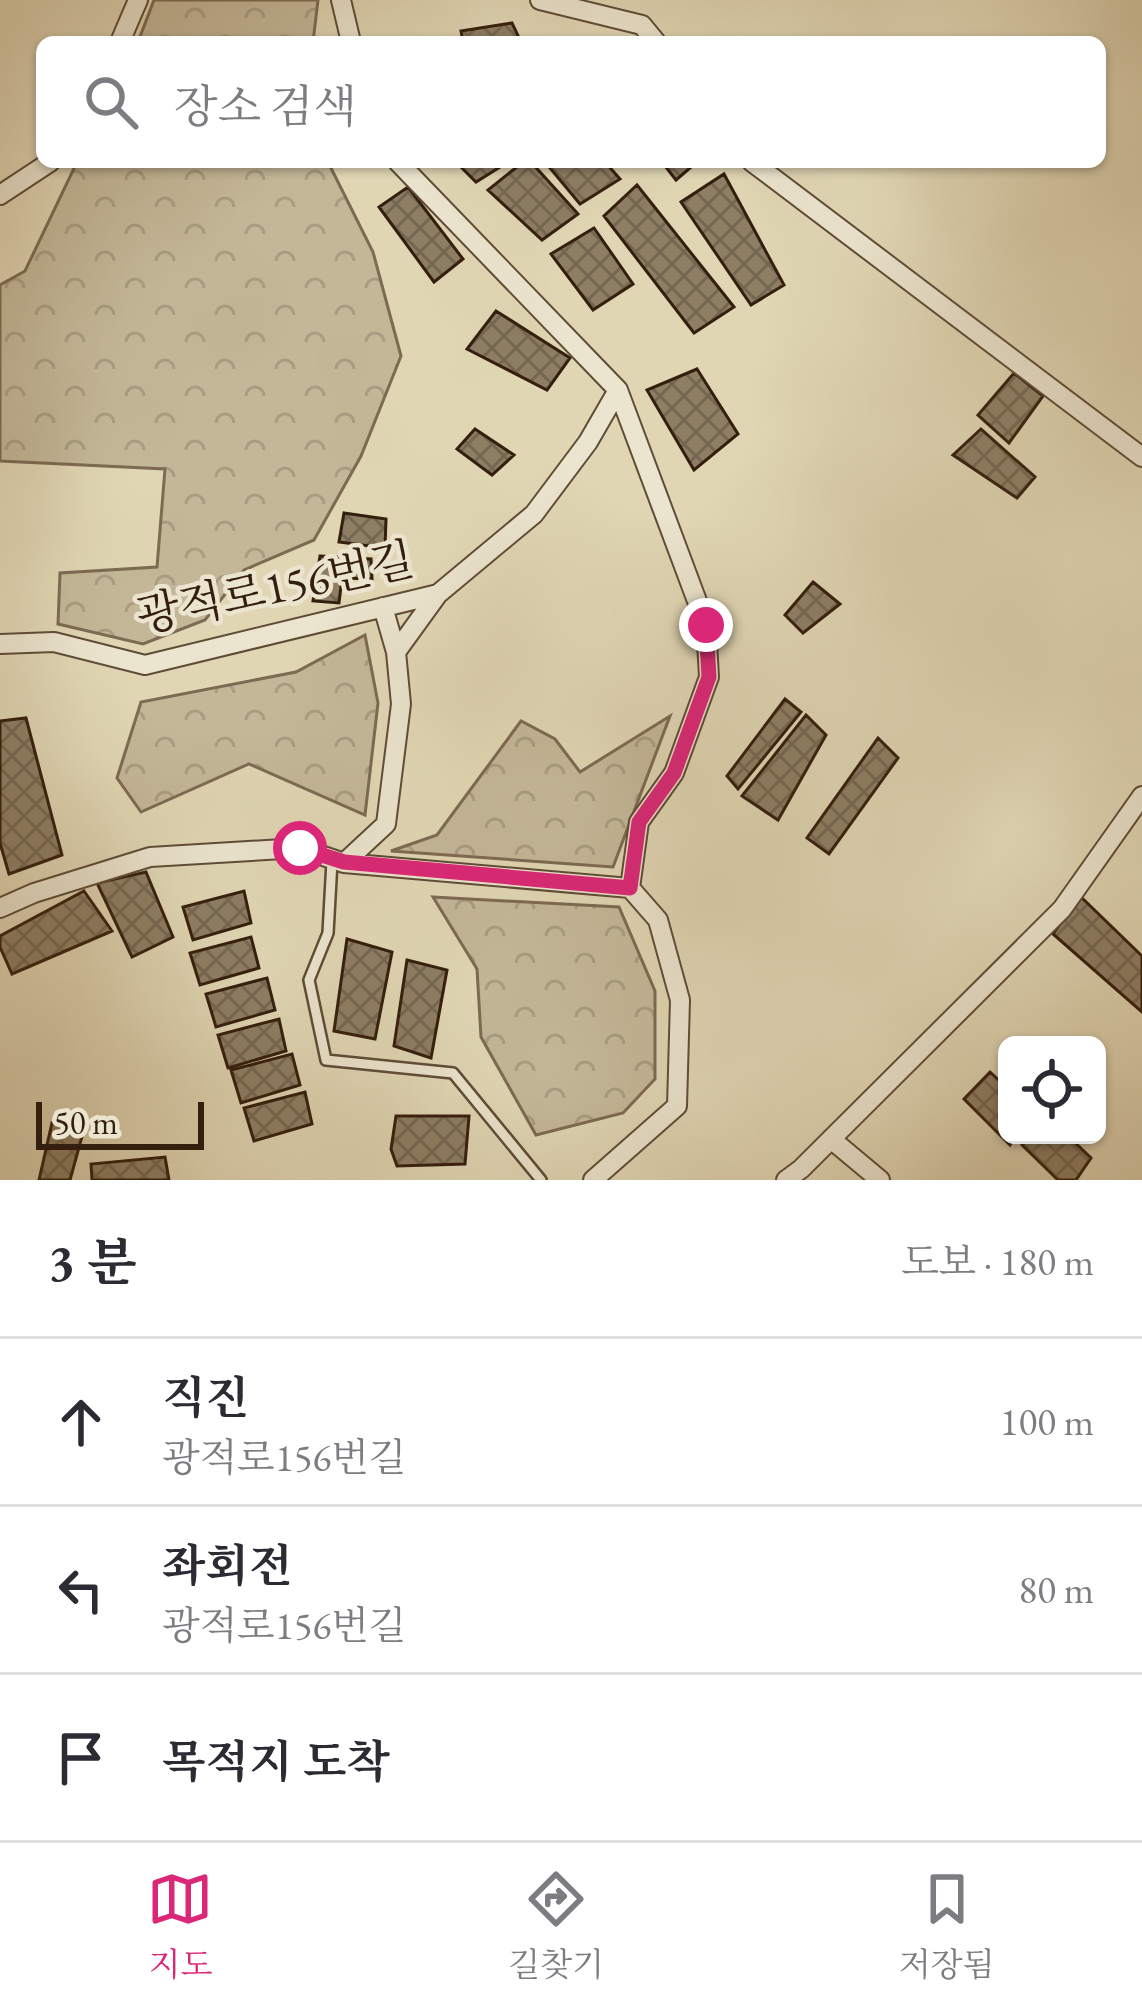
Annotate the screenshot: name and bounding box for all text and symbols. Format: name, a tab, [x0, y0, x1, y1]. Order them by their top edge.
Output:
search box	[36, 36, 1106, 168]
icon: search	[78, 69, 144, 135]
text: 장소 검색	[174, 77, 357, 135]
street label: 광적로156번길	[131, 529, 419, 645]
route end	[679, 598, 733, 652]
route start	[273, 821, 327, 875]
map controls	[998, 1036, 1106, 1144]
button: locate	[998, 1036, 1106, 1144]
scale bar	[36, 1096, 204, 1149]
text: 50 m	[54, 1101, 118, 1144]
text: 3 분	[48, 1229, 136, 1295]
text: 도보 · 180 m	[901, 1236, 1094, 1287]
text: 직진	[162, 1368, 249, 1426]
icon: ahead	[48, 1389, 114, 1455]
text: 100 m	[1000, 1396, 1094, 1447]
text: 광적로156번길	[162, 1432, 407, 1483]
text: 좌회전	[162, 1536, 292, 1594]
icon: left	[48, 1557, 114, 1623]
text: 80 m	[1018, 1564, 1094, 1615]
text: 광적로156번길	[162, 1600, 407, 1651]
icon: arrive	[48, 1725, 114, 1791]
text: 목적지 도착	[162, 1732, 390, 1790]
tab: 지도	[147, 1866, 213, 1986]
tab: 길찾기	[508, 1866, 604, 1986]
tab: 저장됨	[899, 1866, 995, 1986]

